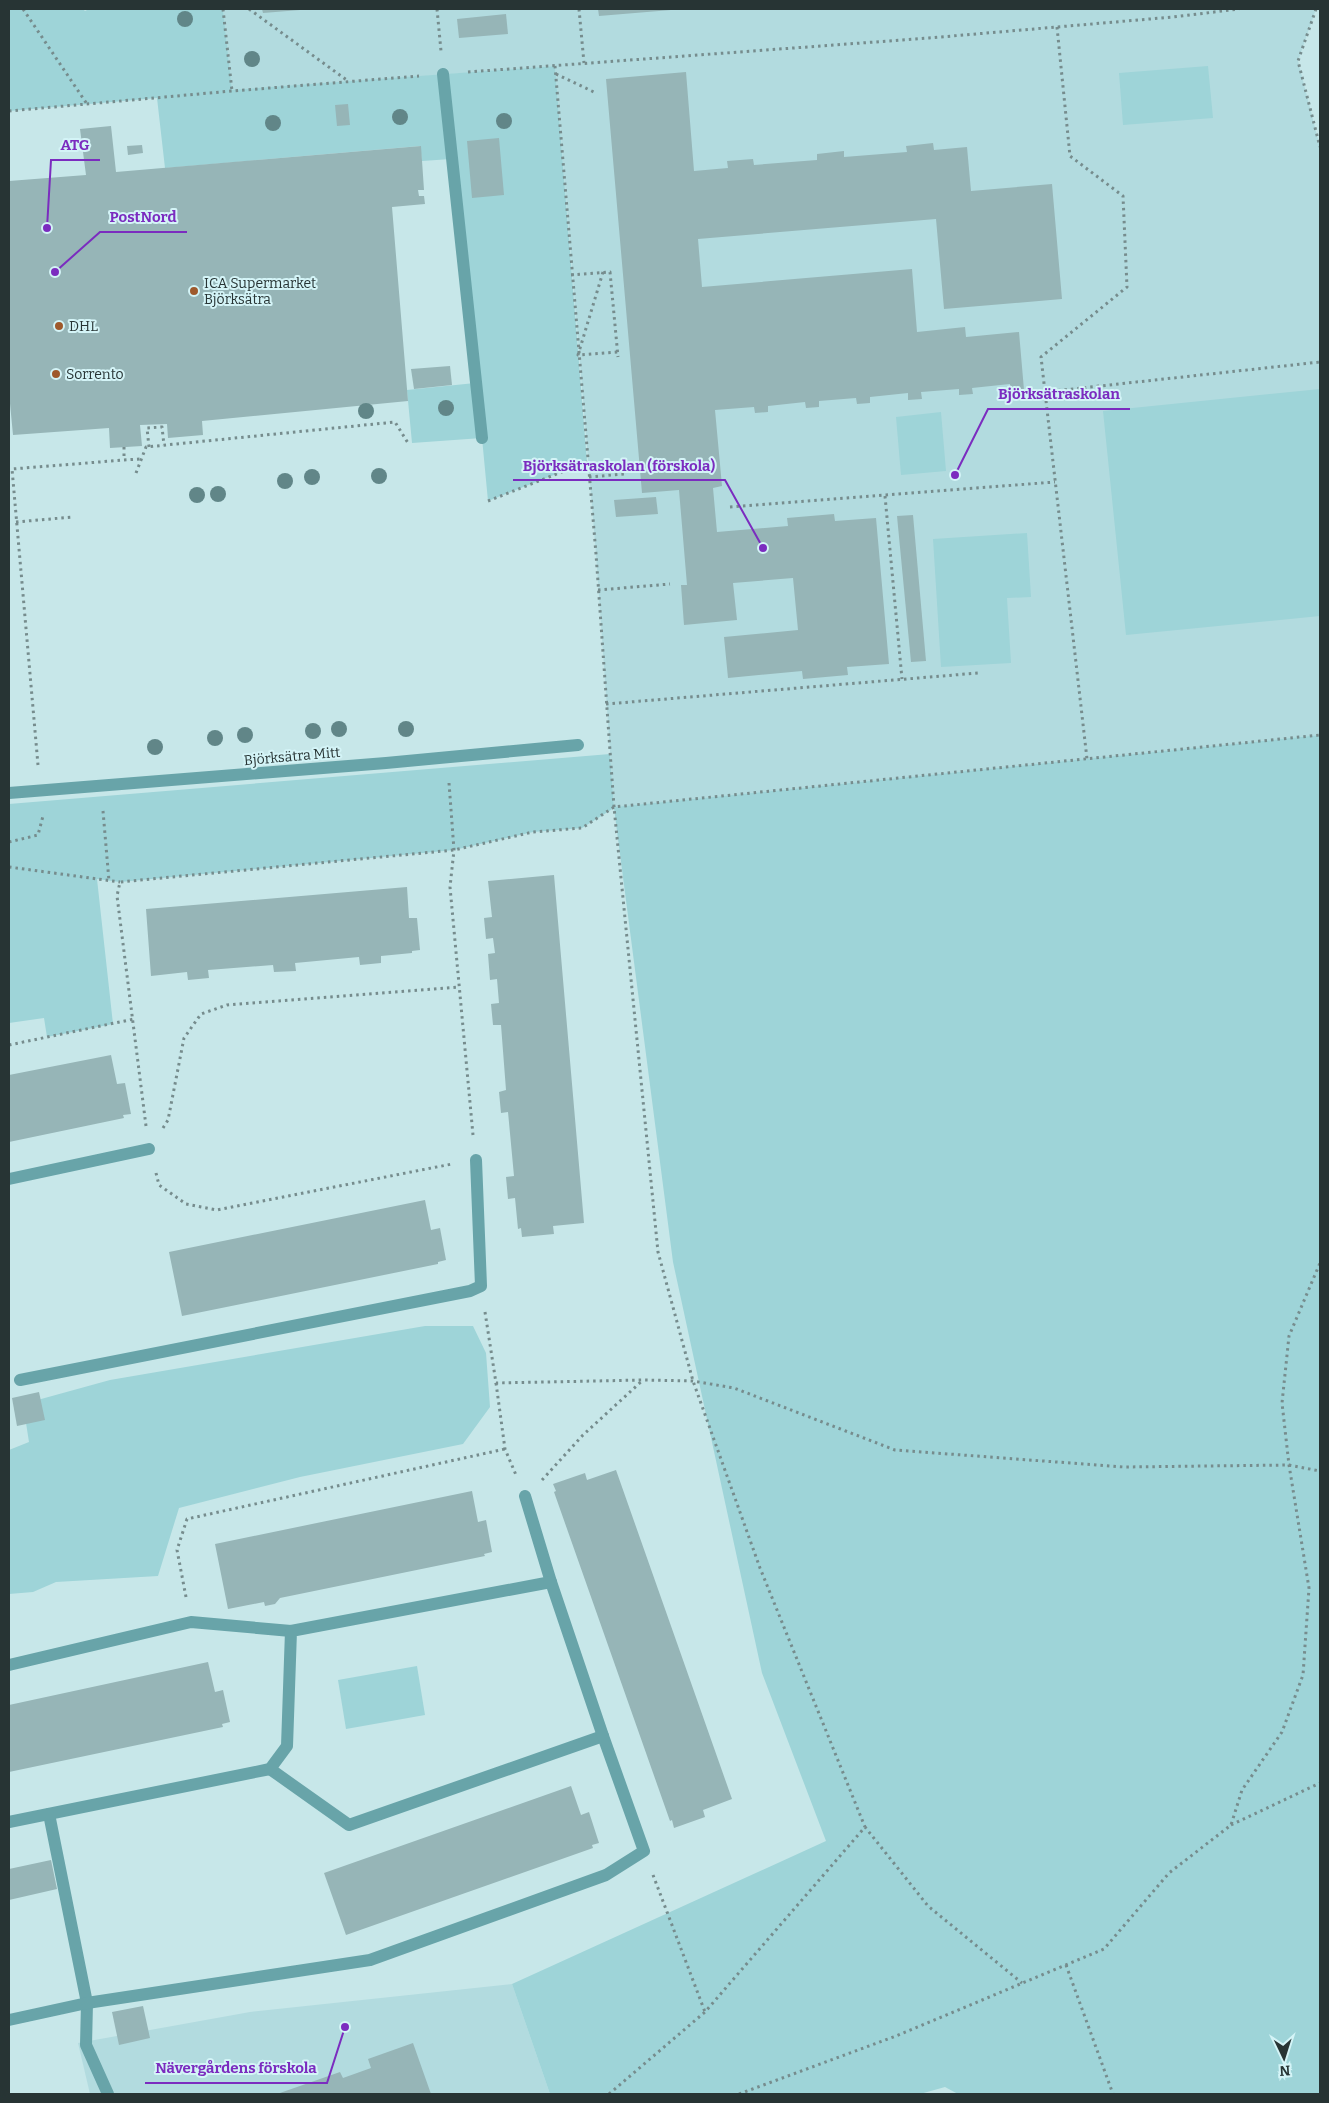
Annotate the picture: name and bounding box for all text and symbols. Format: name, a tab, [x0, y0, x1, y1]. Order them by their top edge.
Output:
callout: ATG	[51, 130, 100, 160]
text: ATG	[60, 136, 90, 154]
callout: PostNord	[100, 202, 187, 232]
text: PostNord	[110, 208, 176, 226]
place label: ICA Supermarket Björksätra	[204, 275, 316, 308]
marker: ICA Supermarket Björksätra	[188, 285, 200, 297]
place label: DHL	[69, 318, 98, 335]
marker: DHL	[53, 320, 65, 332]
place label: Sorrento	[66, 366, 124, 383]
marker: Sorrento	[50, 368, 62, 380]
callout: Björksätraskolan	[988, 379, 1130, 409]
text: Björksätraskolan	[998, 385, 1120, 403]
callout: Björksätraskolan (förskola)	[513, 450, 725, 480]
text: Björksätraskolan (förskola)	[523, 457, 716, 475]
street label: Björksätra Mitt	[243, 744, 341, 769]
north arrow	[1259, 2033, 1309, 2083]
callout: Nävergårdens förskola	[145, 2053, 327, 2083]
text: Nävergårdens förskola	[155, 2059, 317, 2077]
text: N	[1279, 2062, 1291, 2079]

